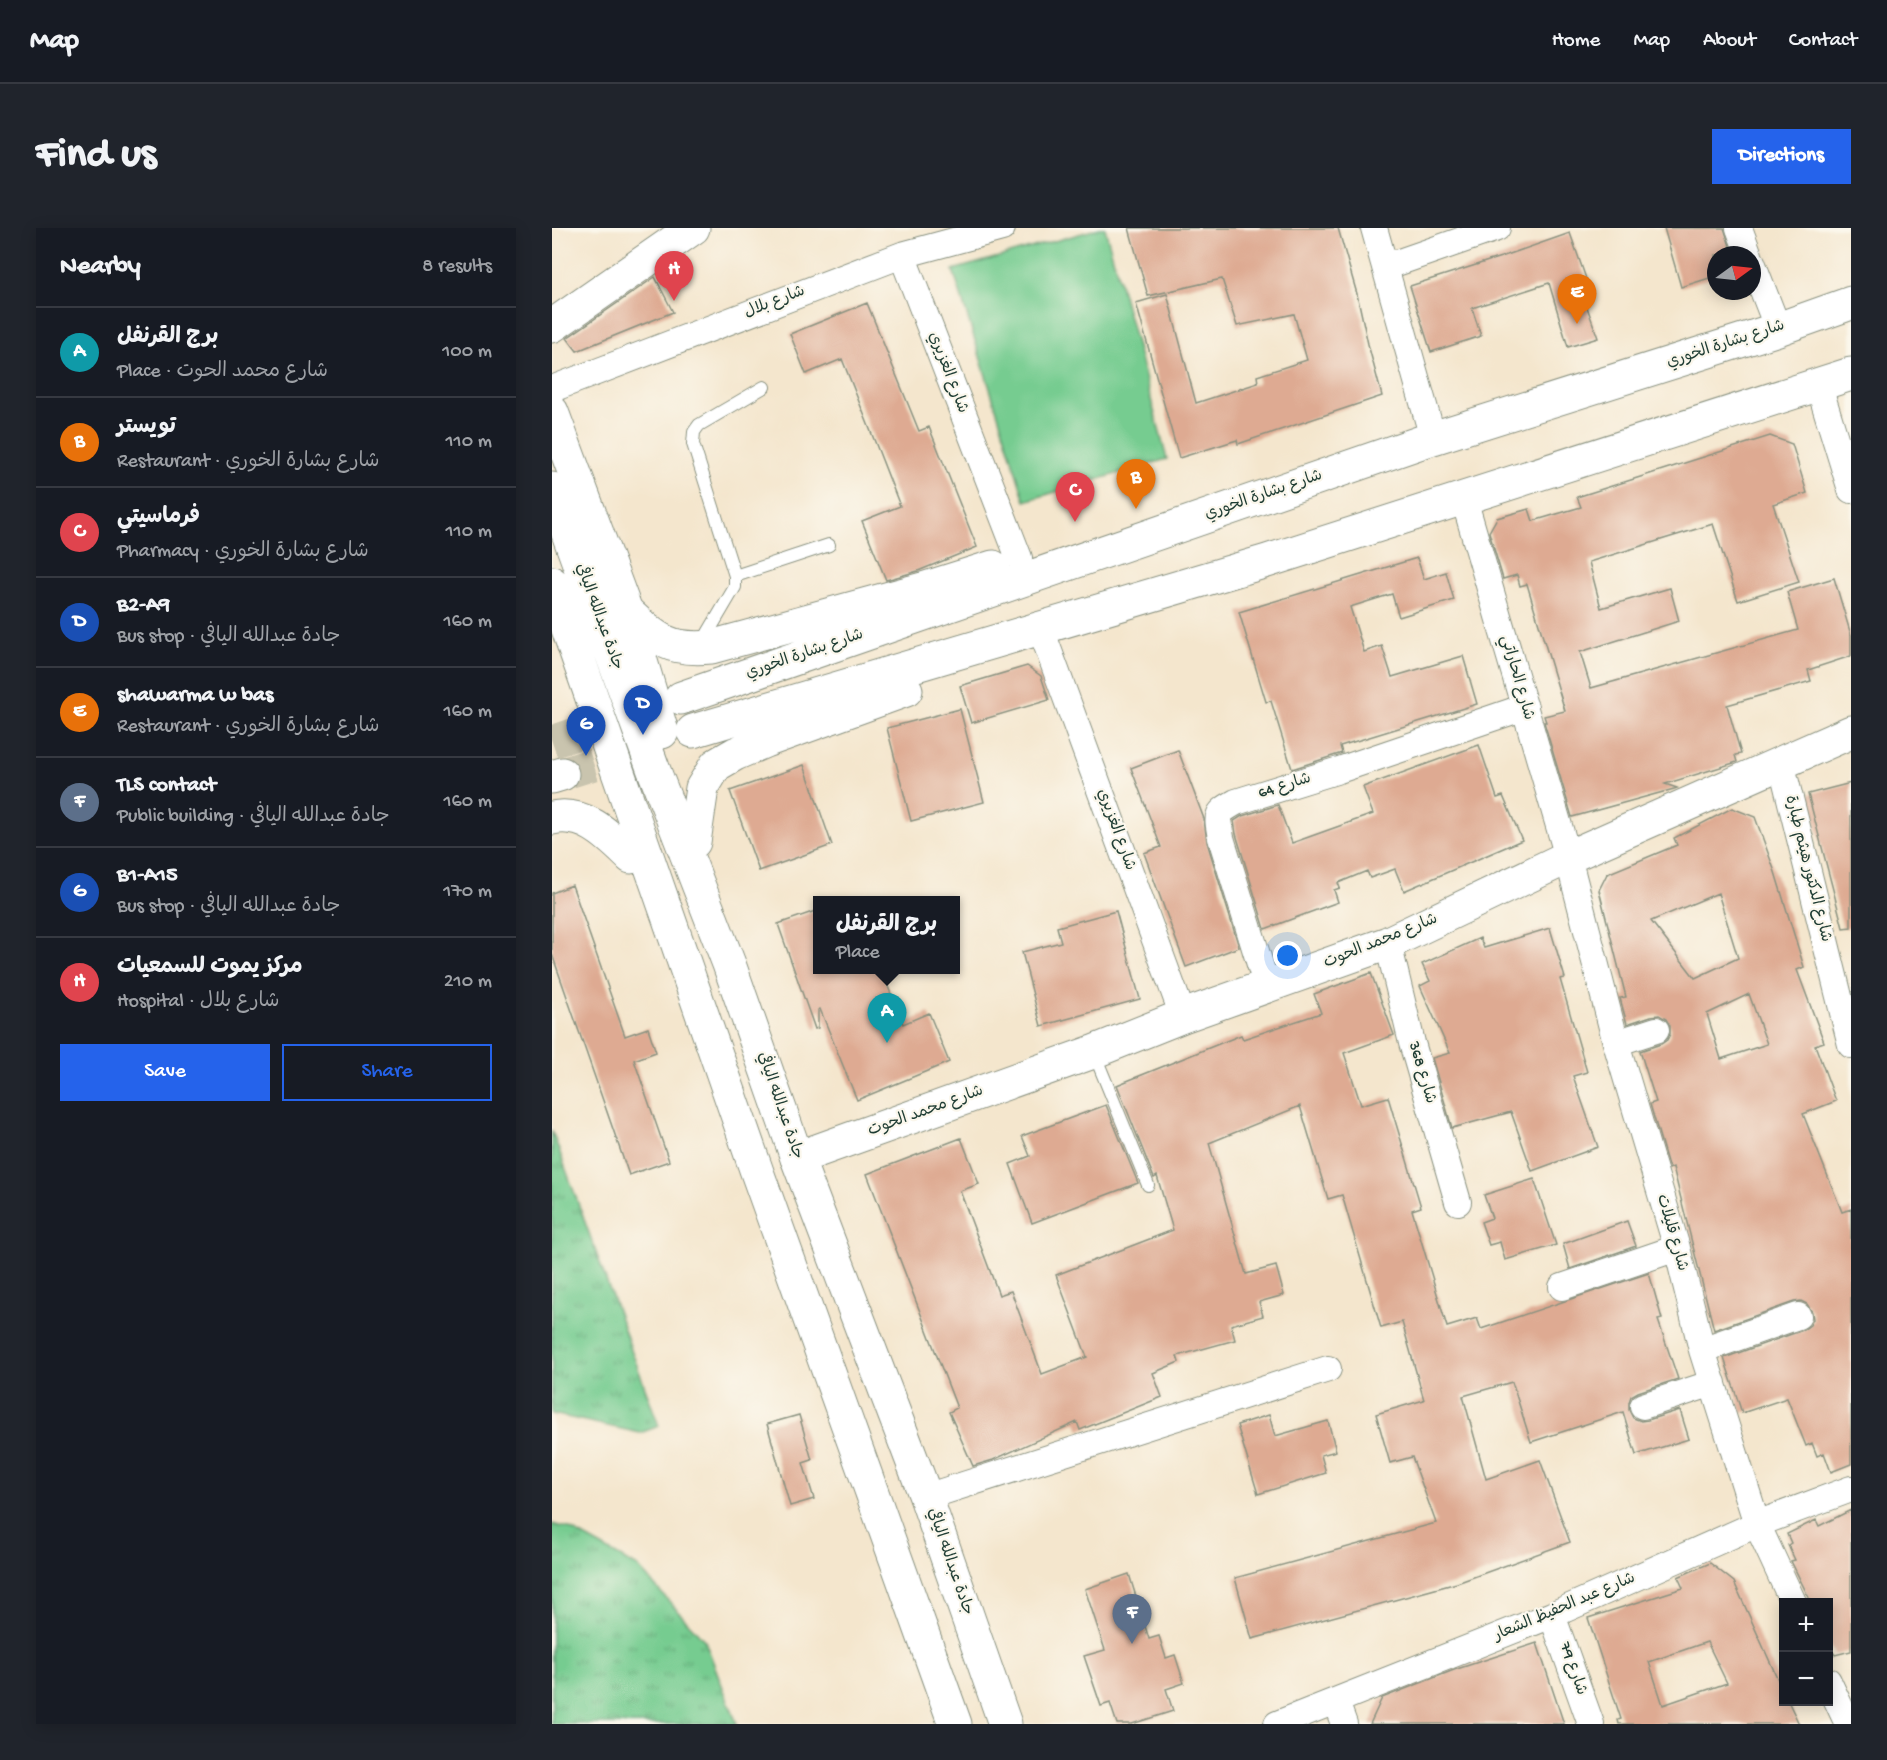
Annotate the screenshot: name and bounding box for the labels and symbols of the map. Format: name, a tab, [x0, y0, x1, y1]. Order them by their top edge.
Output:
north arrow	[1707, 246, 1761, 300]
pin: H	[654, 251, 694, 301]
pin: E	[1558, 274, 1596, 324]
street label: شارع بلال	[742, 283, 808, 323]
street label: شارع بشارة الخوري	[1664, 317, 1788, 373]
street label: شارع الغزيري	[923, 330, 971, 416]
pin: B	[1116, 460, 1156, 509]
street label: شارع بشارة الخوري	[1203, 467, 1325, 525]
pin: C	[1056, 472, 1094, 522]
street label: جادة عبدالله اليافي	[570, 560, 629, 673]
street label: شارع بشارة الخوري	[744, 626, 866, 684]
street label: شارع الحاراتي	[1493, 633, 1537, 723]
pin: D	[624, 686, 662, 735]
pin: G	[567, 706, 606, 756]
street label: شارع 64	[1256, 770, 1314, 804]
street label: شارع الغزيري	[1091, 787, 1139, 873]
street label: شارع الدكتور هيثم طبارة	[1780, 794, 1834, 944]
street label: شارع محمد الحوت	[1321, 910, 1441, 974]
your location	[1273, 941, 1302, 970]
pin: A	[868, 994, 906, 1043]
street label: شارع 368	[1403, 1039, 1439, 1106]
street label: جادة عبدالله اليافي	[752, 1049, 809, 1162]
street label: شارع محمد الحوت	[866, 1082, 986, 1142]
street label: شارع قليلات	[1651, 1192, 1691, 1274]
street label: جادة عبدالله اليافي	[922, 1505, 979, 1618]
street label: شارع عبد الحفيظ الشعار	[1490, 1570, 1639, 1647]
pin: F	[1112, 1594, 1152, 1644]
street label: شارع 79	[1554, 1639, 1590, 1698]

